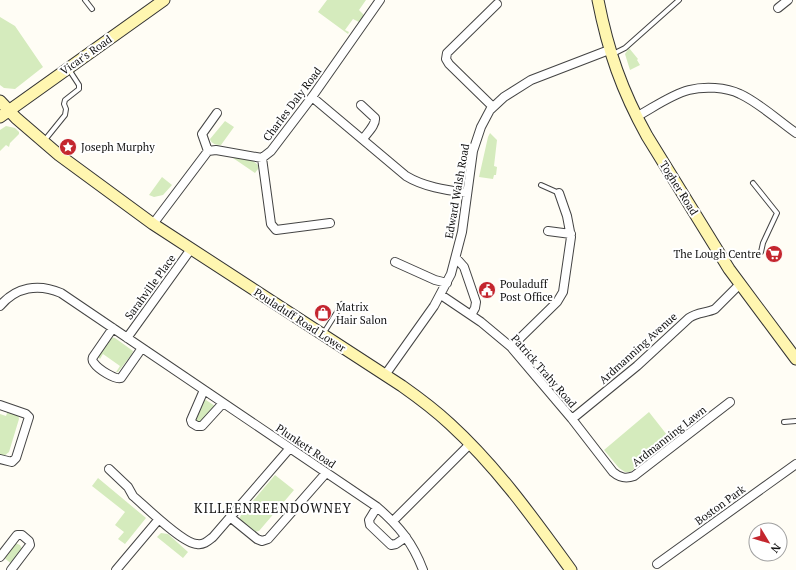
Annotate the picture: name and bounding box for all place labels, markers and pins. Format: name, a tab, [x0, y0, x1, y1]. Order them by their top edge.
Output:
place icon: Joseph Murphy	[58, 137, 78, 157]
place label: Joseph Murphy	[81, 140, 155, 154]
supermarket icon: The Lough Centre	[764, 244, 784, 264]
place label: The Lough Centre	[673, 247, 761, 261]
place label: Pouladuff Post Office	[500, 277, 553, 304]
public building icon: Pouladuff Post Office	[477, 280, 497, 300]
place label: Matrix Hair Salon	[336, 300, 388, 327]
shop icon: Matrix Hair Salon	[313, 303, 333, 323]

